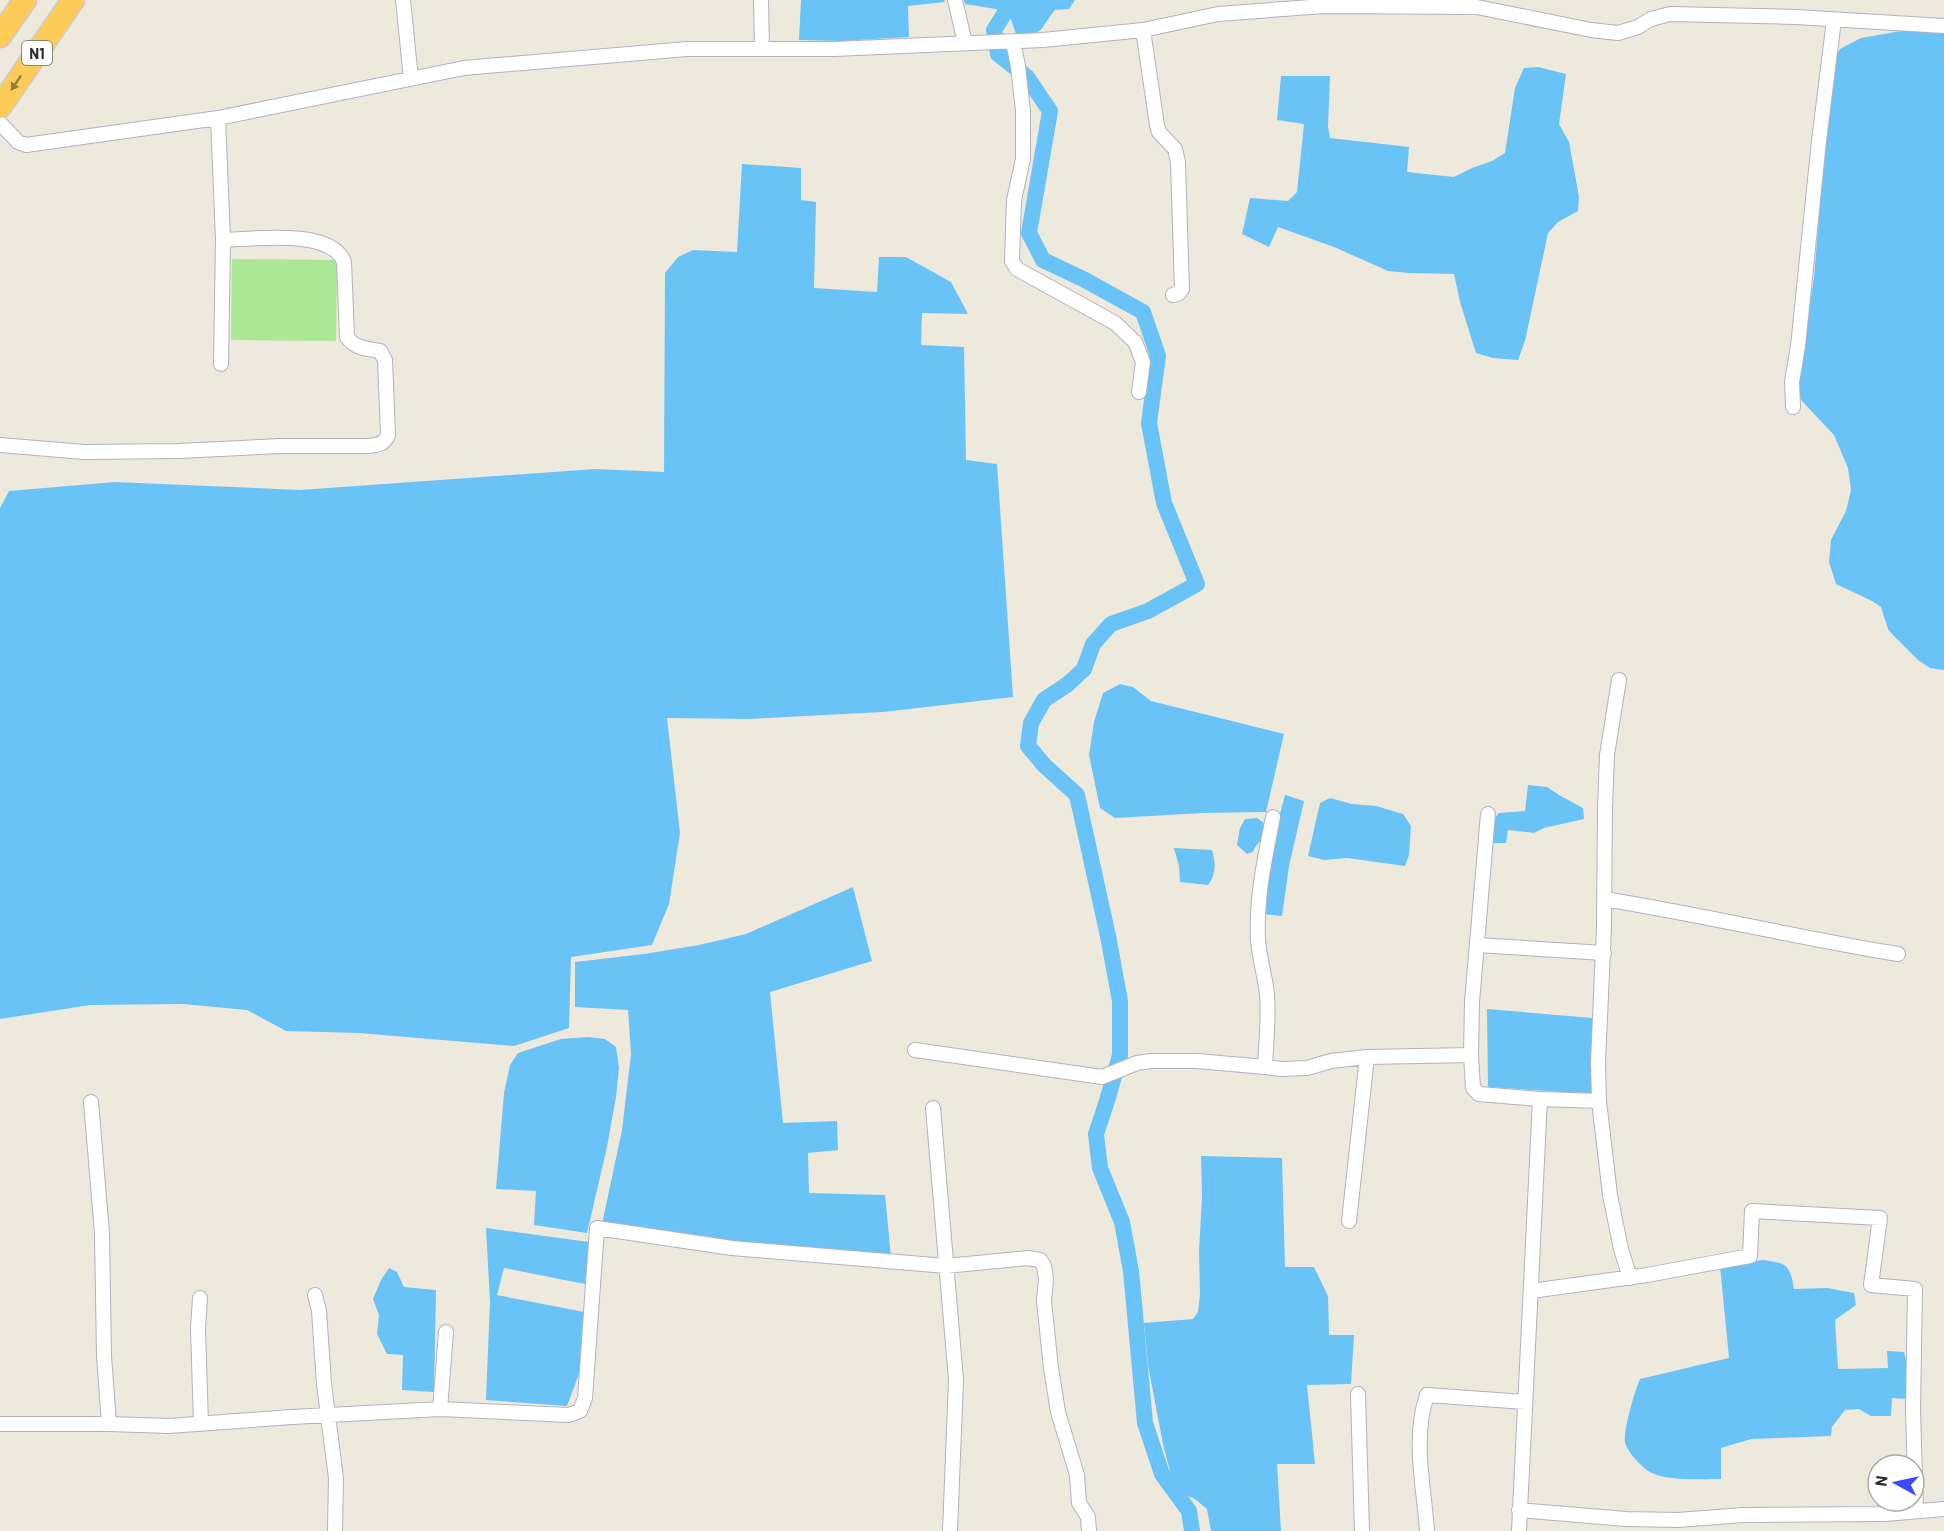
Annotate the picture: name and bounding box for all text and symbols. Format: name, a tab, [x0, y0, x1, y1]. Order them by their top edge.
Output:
road number: N1	[22, 41, 52, 65]
one-way arrow	[11, 75, 22, 91]
north arrow	[1866, 1453, 1926, 1513]
text: N	[1871, 1474, 1891, 1487]

